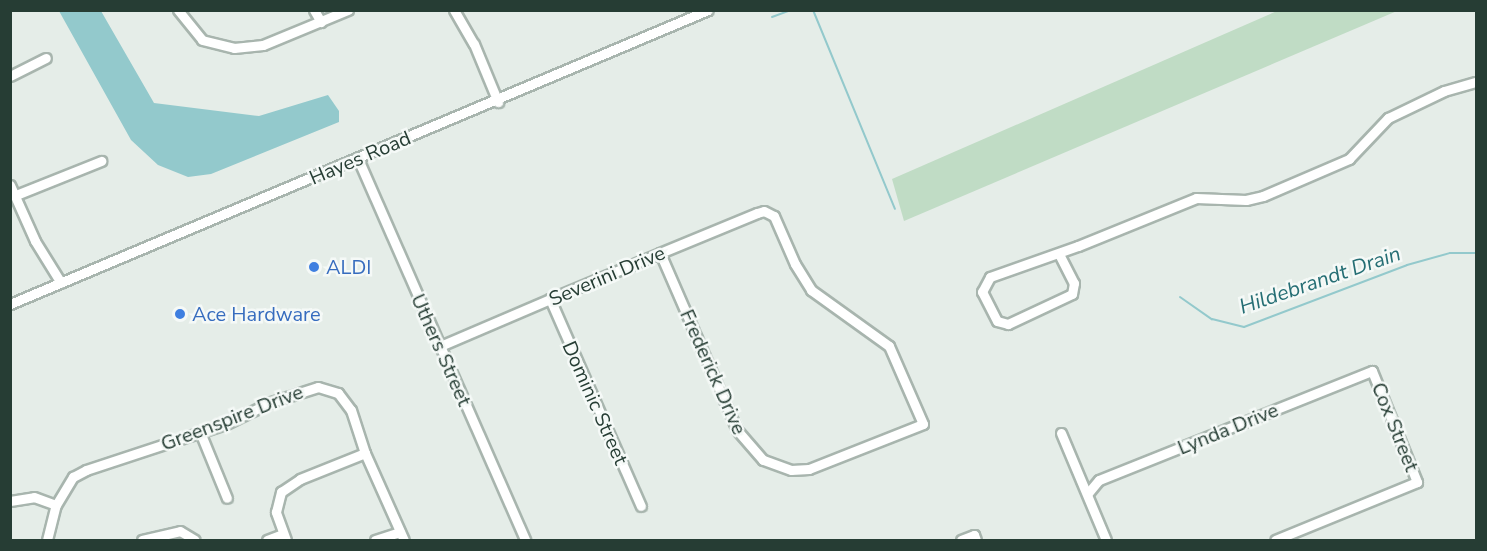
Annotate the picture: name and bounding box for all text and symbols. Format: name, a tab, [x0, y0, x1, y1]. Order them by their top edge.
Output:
street label: Hayes Road	[306, 126, 414, 190]
street label: Severini Drive	[545, 241, 669, 311]
water label: Hildebrandt Drain	[1236, 241, 1404, 319]
place label: ALDI	[326, 255, 371, 279]
marker: ALDI	[307, 260, 321, 274]
street label: Uthers Street	[406, 290, 476, 410]
place label: Ace Hardware	[192, 302, 321, 326]
street label: Frederick Drive	[675, 306, 751, 438]
marker: Ace Hardware	[173, 307, 187, 321]
street label: Dominic Street	[557, 338, 633, 468]
street label: Cox Street	[1366, 379, 1424, 475]
street label: Greenspire Drive	[158, 380, 306, 456]
street label: Lynda Drive	[1174, 398, 1282, 460]

